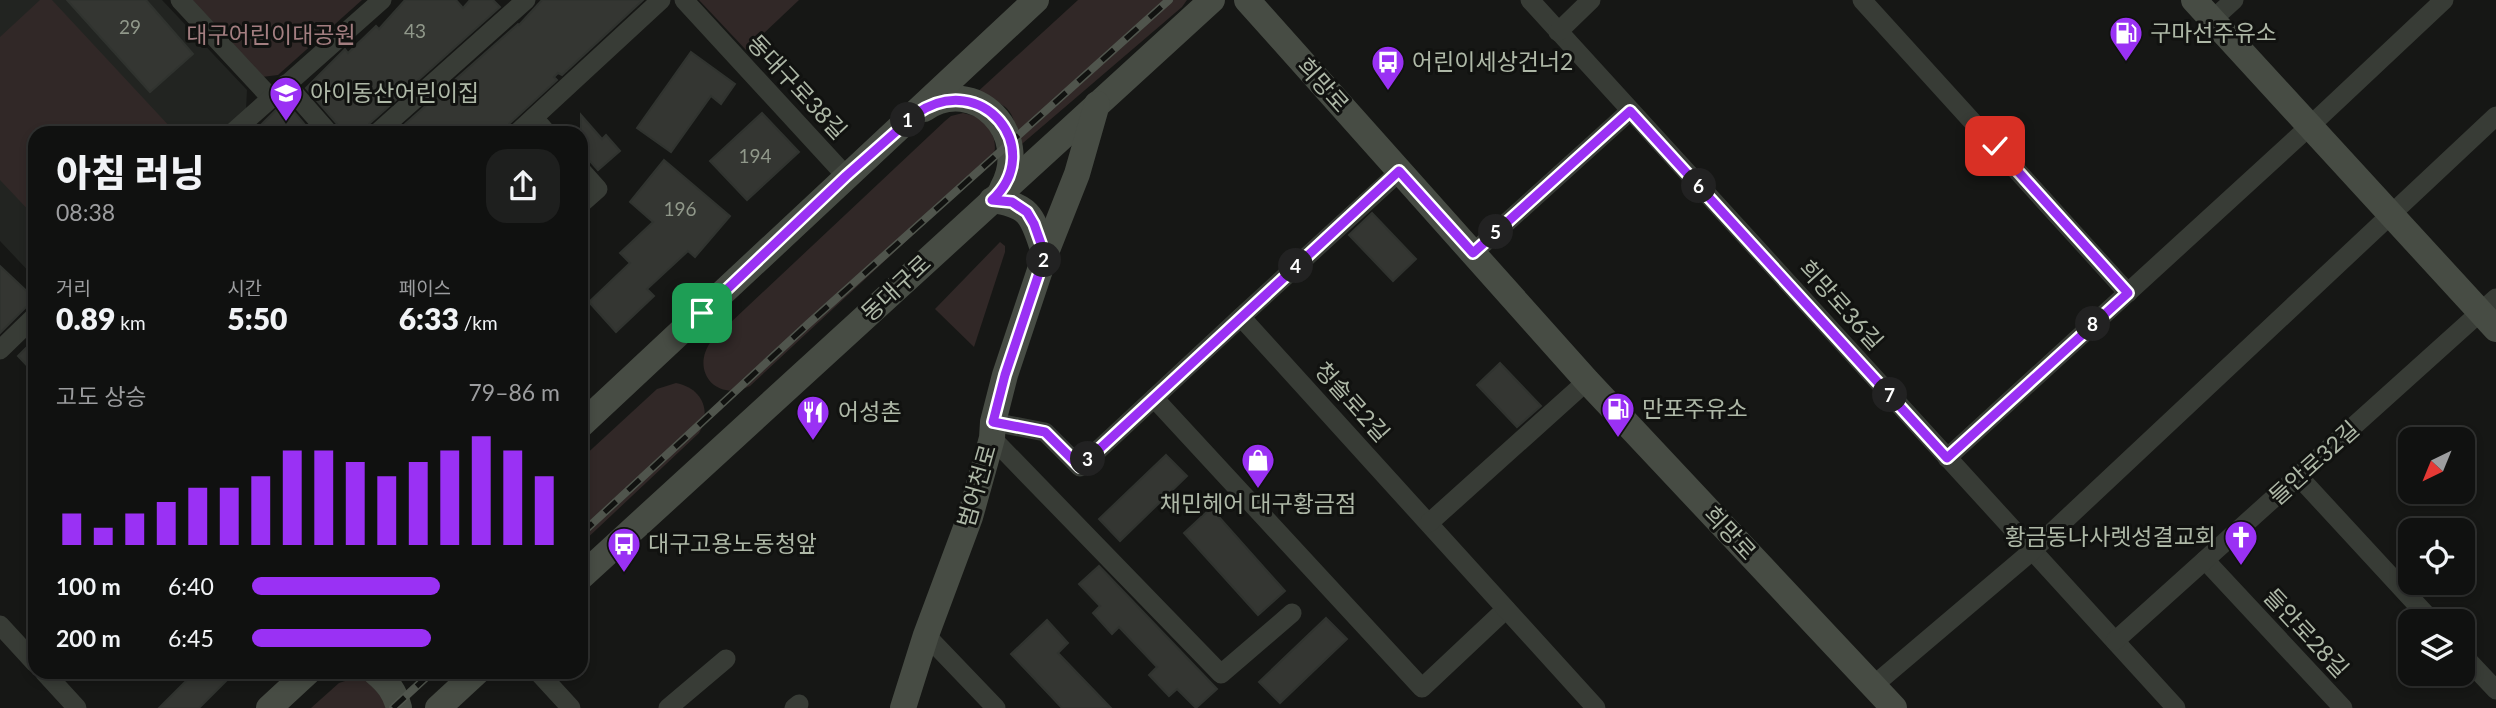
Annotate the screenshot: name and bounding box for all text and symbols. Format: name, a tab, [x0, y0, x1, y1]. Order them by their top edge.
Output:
fuel station icon: 구마선주유소	[2107, 14, 2145, 63]
house number: 29	[119, 15, 141, 38]
place label: 구마선주유소	[2150, 18, 2277, 46]
house number: 43	[404, 19, 426, 42]
park label: 대구어린이대공원	[186, 20, 356, 48]
street label: 동대구로38길	[742, 28, 853, 144]
bus stop icon: 어린이세상건너2	[1369, 43, 1407, 92]
place label: 어린이세상건너2	[1412, 47, 1573, 75]
street label: 희망로	[1292, 51, 1355, 117]
school or university icon: 아이동산어린이집	[267, 74, 305, 123]
place label: 아이동산어린이집	[310, 78, 479, 106]
pin: 1	[890, 102, 926, 138]
text: 1	[902, 108, 913, 131]
pin	[1965, 116, 2025, 176]
icon: check	[1976, 127, 2014, 165]
house number: 194	[738, 144, 772, 167]
text: 아침 러닝	[56, 149, 205, 195]
button: share	[486, 149, 560, 223]
pin: 6	[1682, 168, 1716, 204]
text: 6	[1693, 174, 1704, 197]
house number: 196	[663, 197, 697, 220]
text: 08:38	[56, 198, 115, 226]
pin: 5	[1478, 215, 1514, 250]
text: 5	[1490, 220, 1501, 243]
pin: 2	[1026, 243, 1062, 278]
street label: 동대구로	[855, 248, 936, 326]
text: 2	[1038, 248, 1049, 271]
pin: 4	[1278, 248, 1314, 284]
text: 4	[1290, 254, 1301, 277]
street label: 희망로36길	[1794, 254, 1889, 355]
text: 거리	[56, 276, 91, 299]
text: 시간	[227, 276, 262, 299]
text: 페이스	[399, 276, 451, 299]
pin	[672, 283, 732, 343]
icon: arrive	[683, 294, 721, 332]
text: 0.89	[56, 300, 115, 336]
text: 5:50	[227, 300, 287, 336]
text: 6:33	[399, 300, 459, 336]
pin: 8	[2076, 306, 2110, 342]
text: km	[115, 311, 146, 334]
text: /km	[459, 311, 498, 334]
text: 8	[2087, 312, 2098, 335]
street label: 청솔로2길	[1310, 356, 1396, 447]
text: 79–86 m	[468, 378, 560, 406]
pin: 7	[1872, 378, 1908, 412]
text: 고도 상승	[56, 382, 147, 410]
text: 7	[1884, 383, 1895, 406]
fuel station icon: 만포주유소	[1599, 390, 1637, 439]
restaurant icon: 어성촌	[794, 393, 832, 442]
place label: 만포주유소	[1642, 394, 1748, 422]
place label: 어성촌	[838, 397, 901, 425]
street label: 들안로32길	[2263, 415, 2364, 510]
north arrow	[2398, 427, 2474, 504]
map controls	[2398, 427, 2475, 686]
street label: 범어천로	[951, 441, 1001, 530]
shop icon: 채민헤어 대구황금점	[1239, 441, 1277, 490]
pin: 3	[1070, 442, 1106, 476]
text: 3	[1082, 447, 1093, 470]
place label: 채민헤어 대구황금점	[1160, 489, 1356, 517]
street label: 희망로	[1699, 500, 1763, 565]
church icon: 황금동나사렛성결교회	[2222, 518, 2260, 567]
button: locate	[2398, 518, 2475, 595]
place label: 황금동나사렛성결교회	[2004, 522, 2216, 550]
bus stop icon: 대구고용노동청앞	[605, 525, 643, 574]
place label: 대구고용노동청앞	[648, 529, 817, 557]
text: 100 m	[56, 572, 121, 600]
text: 6:40	[168, 572, 214, 600]
street label: 들안로28길	[2259, 582, 2355, 683]
button: layers	[2398, 609, 2475, 686]
text: 200 m	[56, 624, 121, 652]
text: 6:45	[168, 624, 214, 652]

